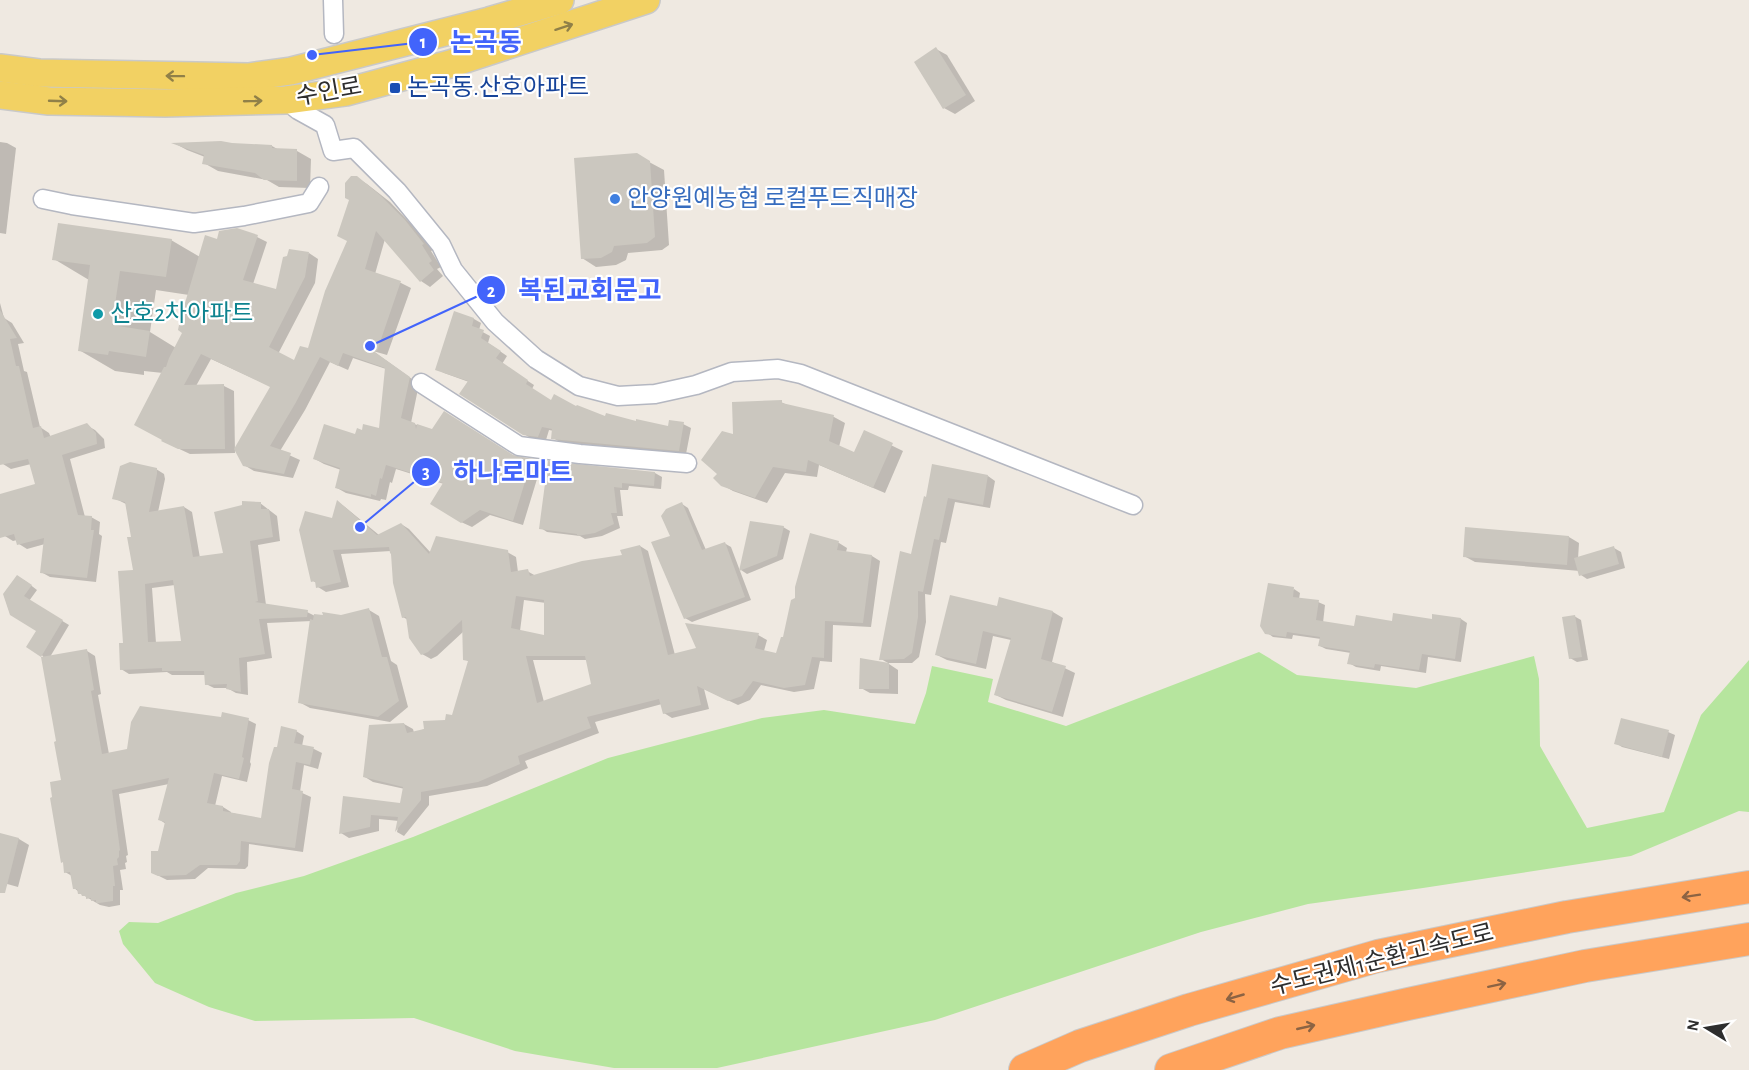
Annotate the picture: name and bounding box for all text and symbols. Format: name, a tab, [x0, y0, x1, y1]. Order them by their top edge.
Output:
callout: 논곡동	[408, 20, 534, 64]
one-way arrow	[554, 21, 573, 32]
text: 논곡동	[450, 29, 522, 56]
text: 1	[420, 34, 426, 52]
one-way arrow	[165, 70, 185, 81]
street label: 수인로	[294, 73, 364, 110]
place label: 논곡동.산호아파트	[407, 75, 589, 100]
marker: 논곡동.산호아파트	[388, 81, 402, 95]
one-way arrow	[48, 95, 68, 107]
one-way arrow	[243, 95, 263, 107]
place label: 안양원예농협 로컬푸드직매장	[627, 185, 918, 211]
marker: 안양원예농협 로컬푸드직매장	[608, 192, 622, 206]
callout: 복된교회문고	[476, 268, 674, 312]
text: 복된교회문고	[518, 276, 662, 304]
text: 2	[487, 283, 496, 301]
place label: 산호2차아파트	[110, 301, 253, 326]
marker: 산호2차아파트	[91, 307, 105, 321]
callout: 하나로마트	[411, 450, 585, 494]
text: 하나로마트	[453, 459, 573, 486]
text: 3	[422, 464, 430, 482]
one-way arrow	[1682, 891, 1702, 902]
street label: 수도권제1순환고속도로	[1268, 920, 1496, 999]
one-way arrow	[1486, 979, 1506, 990]
one-way arrow	[1226, 992, 1245, 1003]
north arrow	[1677, 998, 1737, 1058]
text: N	[1684, 1018, 1702, 1032]
one-way arrow	[1297, 1021, 1316, 1033]

